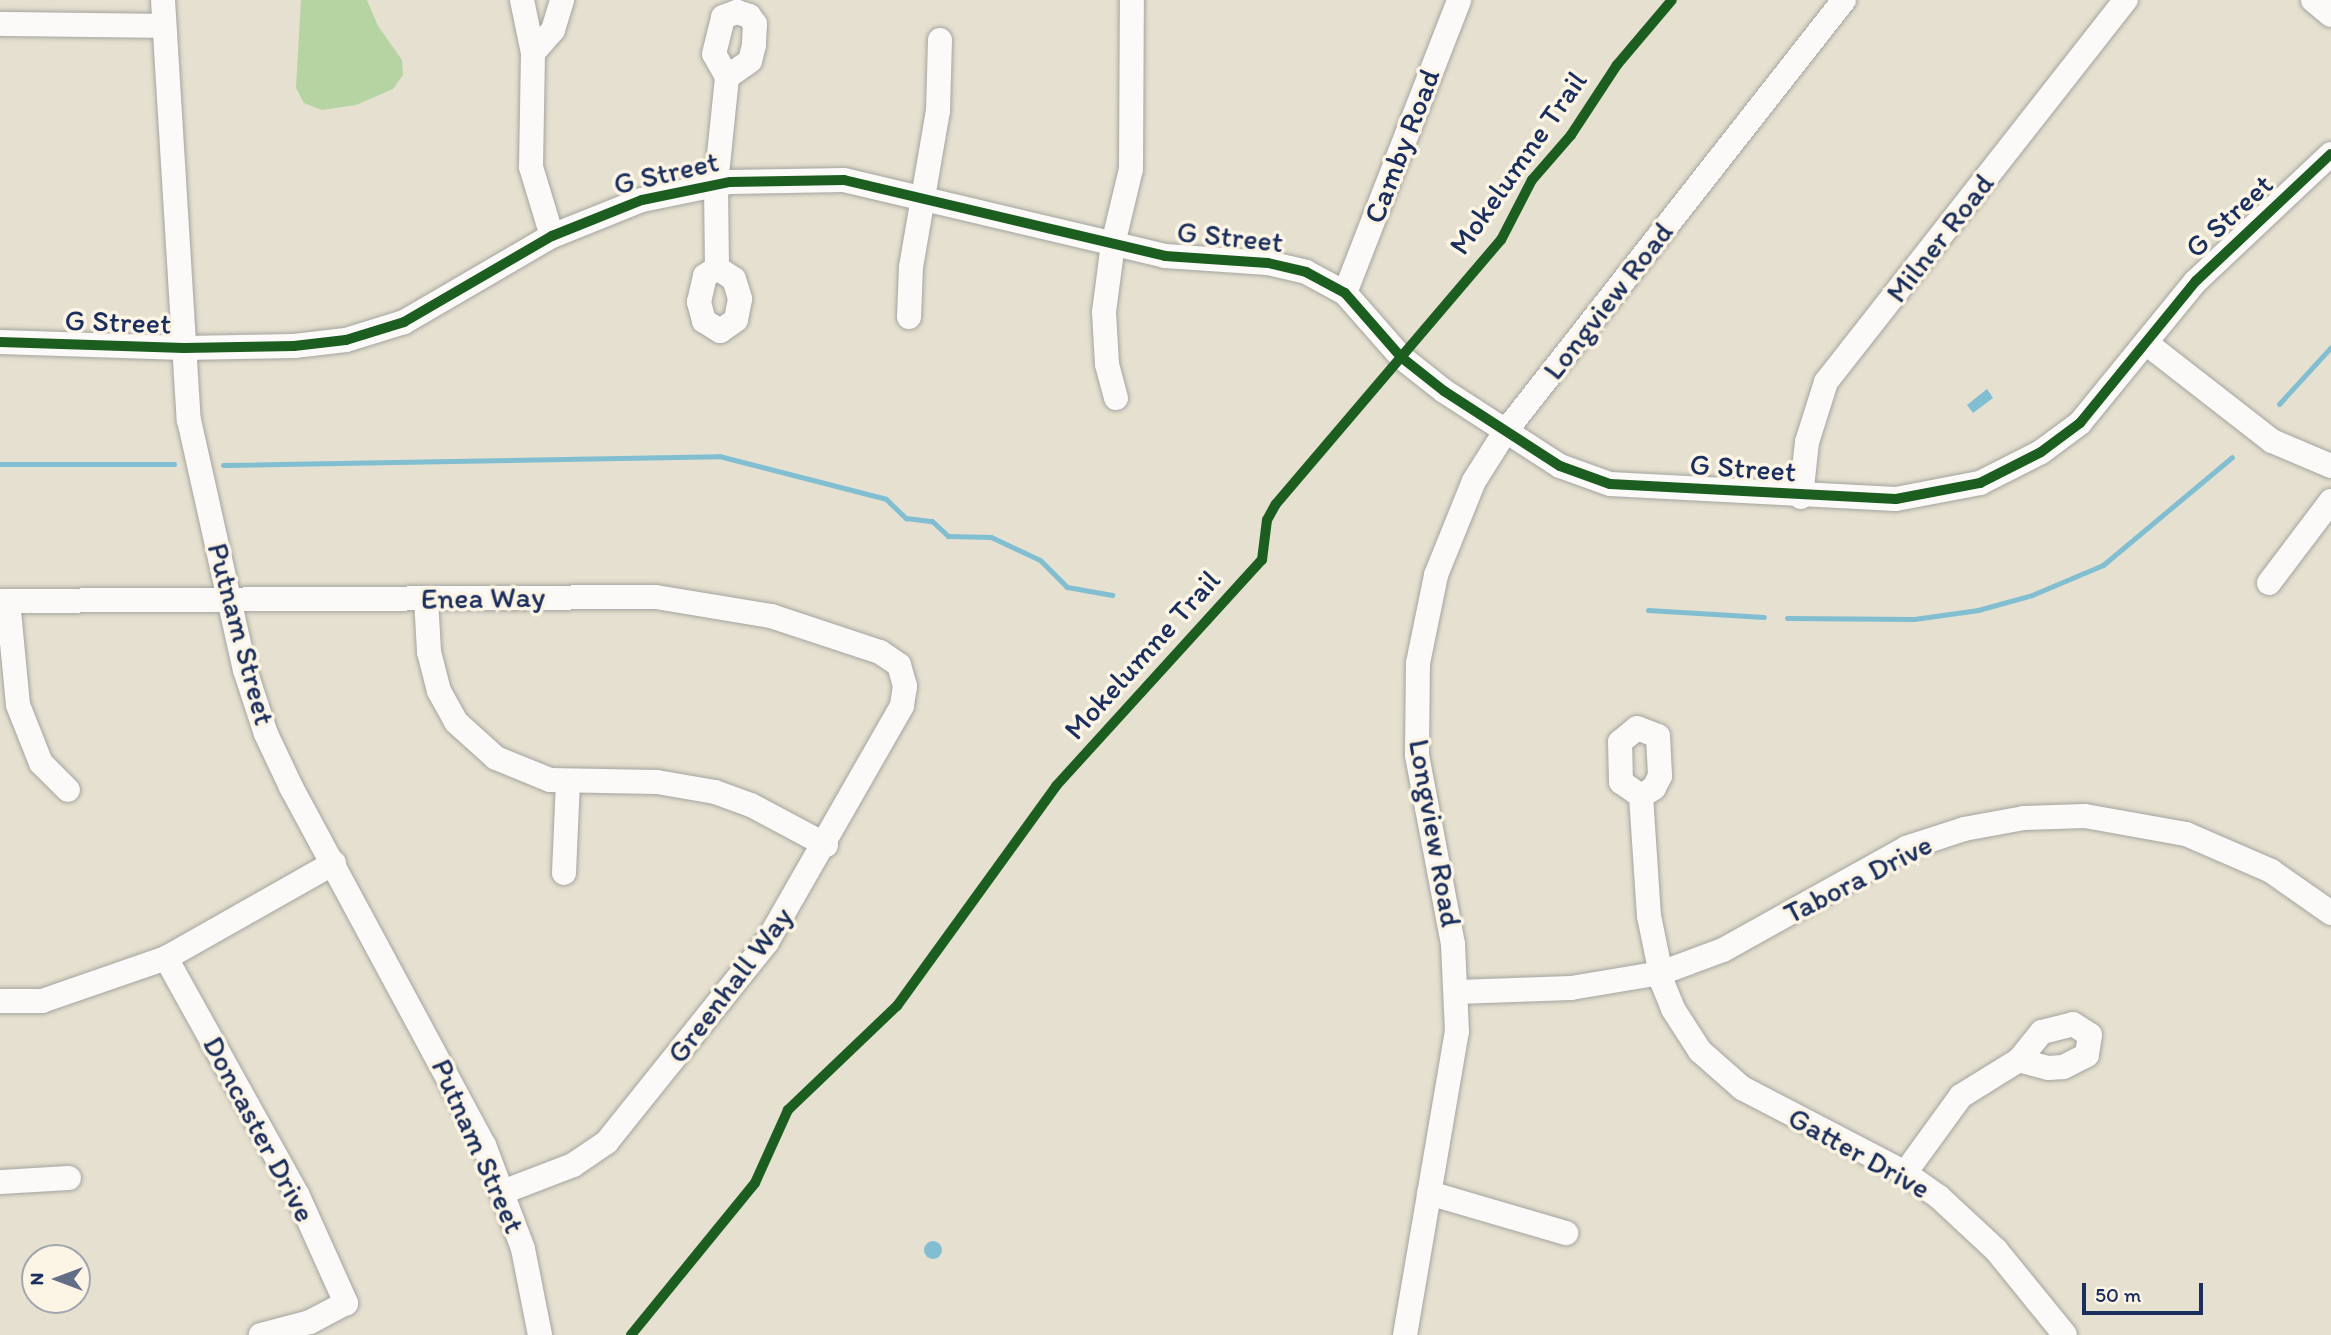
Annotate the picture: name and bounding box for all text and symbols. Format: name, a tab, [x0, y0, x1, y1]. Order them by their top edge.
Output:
street label: Camby Road	[1356, 64, 1448, 228]
street label: Mokelumne Trail	[1441, 64, 1595, 262]
street label: G Street	[610, 143, 722, 203]
street label: G Street	[2178, 166, 2280, 266]
street label: Milner Road	[1879, 167, 2001, 309]
street label: G Street	[1175, 214, 1285, 260]
street label: Longview Road	[1535, 215, 1681, 387]
street label: G Street	[64, 302, 172, 342]
street label: G Street	[1689, 446, 1797, 490]
street label: Putnam Street	[199, 539, 283, 729]
street label: Mokelumne Trail	[1057, 563, 1227, 747]
street label: Enea Way	[421, 579, 545, 617]
street label: Longview Road	[1401, 736, 1469, 930]
street label: Tabora Drive	[1778, 826, 1938, 932]
street label: Greenhall Way	[660, 900, 800, 1070]
street label: Doncaster Drive	[195, 1030, 323, 1228]
street label: Putnam Street	[424, 1053, 532, 1239]
street label: Gatter Drive	[1781, 1099, 1937, 1207]
north arrow	[21, 1244, 91, 1314]
scale bar	[2086, 1268, 2207, 1312]
text: N	[25, 1273, 48, 1285]
text: 50 m	[2095, 1282, 2141, 1307]

